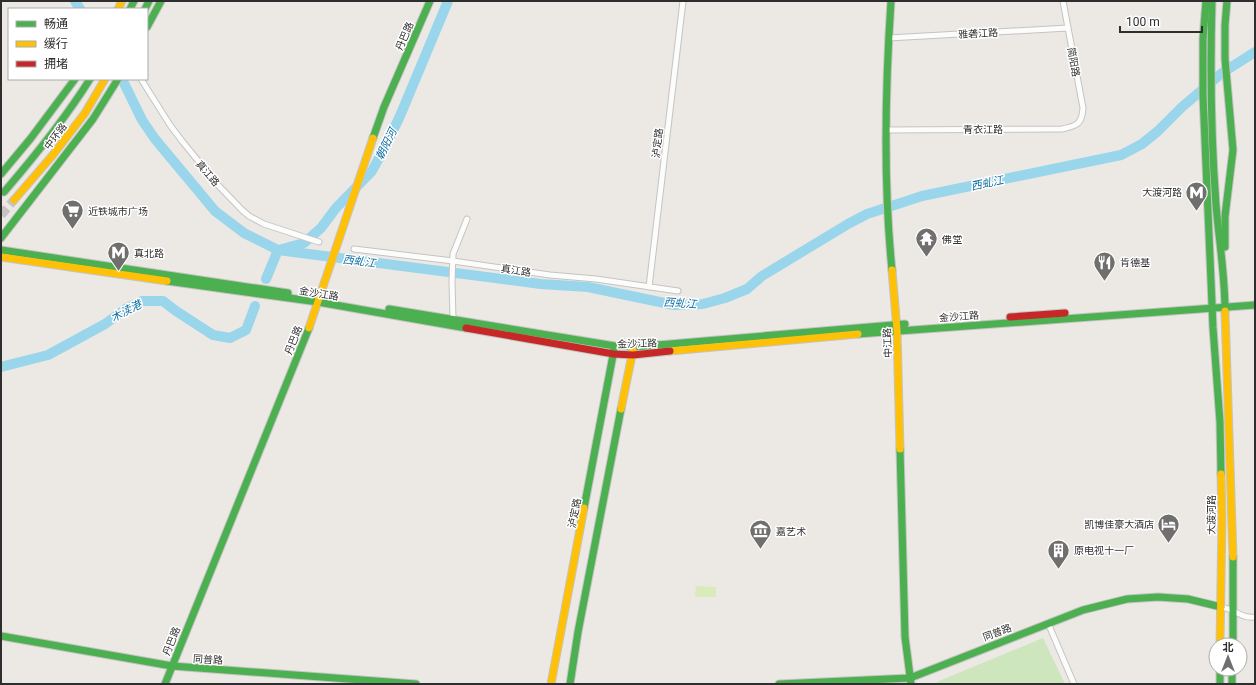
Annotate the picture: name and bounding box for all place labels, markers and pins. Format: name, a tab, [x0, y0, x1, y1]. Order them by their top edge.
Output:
metro station icon: 大渡河路	[1184, 179, 1210, 212]
place label: 大渡河路	[1142, 187, 1182, 198]
supermarket icon: 近铁城市广场	[59, 198, 85, 231]
place label: 近铁城市广场	[88, 206, 148, 217]
temple icon: 佛堂	[914, 226, 940, 259]
place label: 佛堂	[941, 234, 962, 245]
metro station icon: 真北路	[105, 240, 131, 273]
place label: 真北路	[134, 248, 164, 259]
restaurant icon: 肯德基	[1092, 249, 1118, 282]
place label: 肯德基	[1120, 257, 1150, 268]
hotel icon: 凯博佳豪大酒店	[1156, 511, 1182, 544]
museum icon: 嘉艺术	[748, 518, 774, 551]
place label: 凯博佳豪大酒店	[1084, 519, 1154, 530]
place label: 嘉艺术	[776, 526, 806, 537]
building icon: 原电视十一厂	[1045, 537, 1071, 570]
place label: 原电视十一厂	[1074, 545, 1134, 556]

